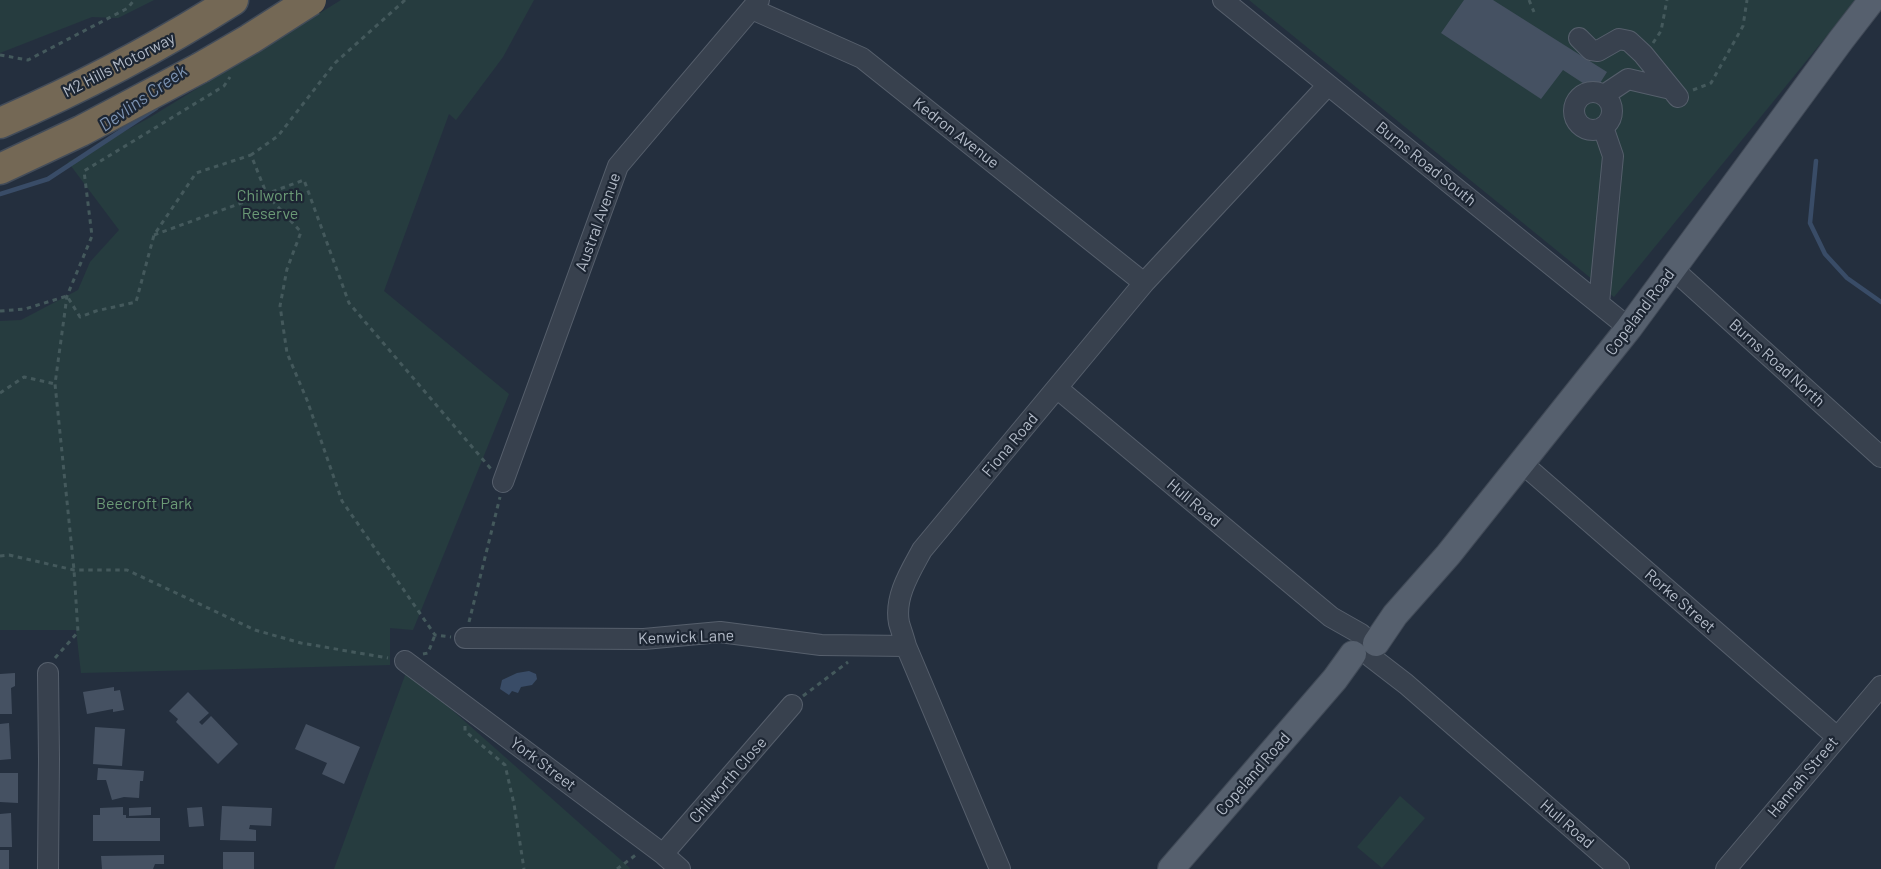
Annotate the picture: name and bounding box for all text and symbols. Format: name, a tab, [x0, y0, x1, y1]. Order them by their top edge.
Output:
street label: M2 Hills Motorway	[60, 28, 178, 102]
water label: Devlins Creek	[95, 60, 191, 136]
street label: Kedron Avenue	[909, 93, 1003, 173]
street label: Burns Road South	[1372, 118, 1480, 210]
street label: Austral Avenue	[571, 170, 625, 274]
park label: Chilworth Reserve	[237, 186, 303, 224]
street label: Copeland Road	[1601, 265, 1679, 359]
street label: Burns Road North	[1725, 315, 1829, 411]
street label: Fiona Road	[978, 409, 1042, 481]
street label: Hull Road	[1163, 475, 1225, 531]
park label: Beecroft Park	[96, 494, 192, 514]
street label: Rorke Street	[1641, 565, 1719, 637]
street label: Kenwick Lane	[638, 626, 734, 648]
street label: Copeland Road	[1212, 729, 1294, 819]
street label: York Street	[506, 733, 580, 795]
street label: Chilworth Close	[685, 733, 771, 827]
street label: Hannah Street	[1764, 733, 1842, 821]
street label: Hull Road	[1536, 795, 1598, 853]

